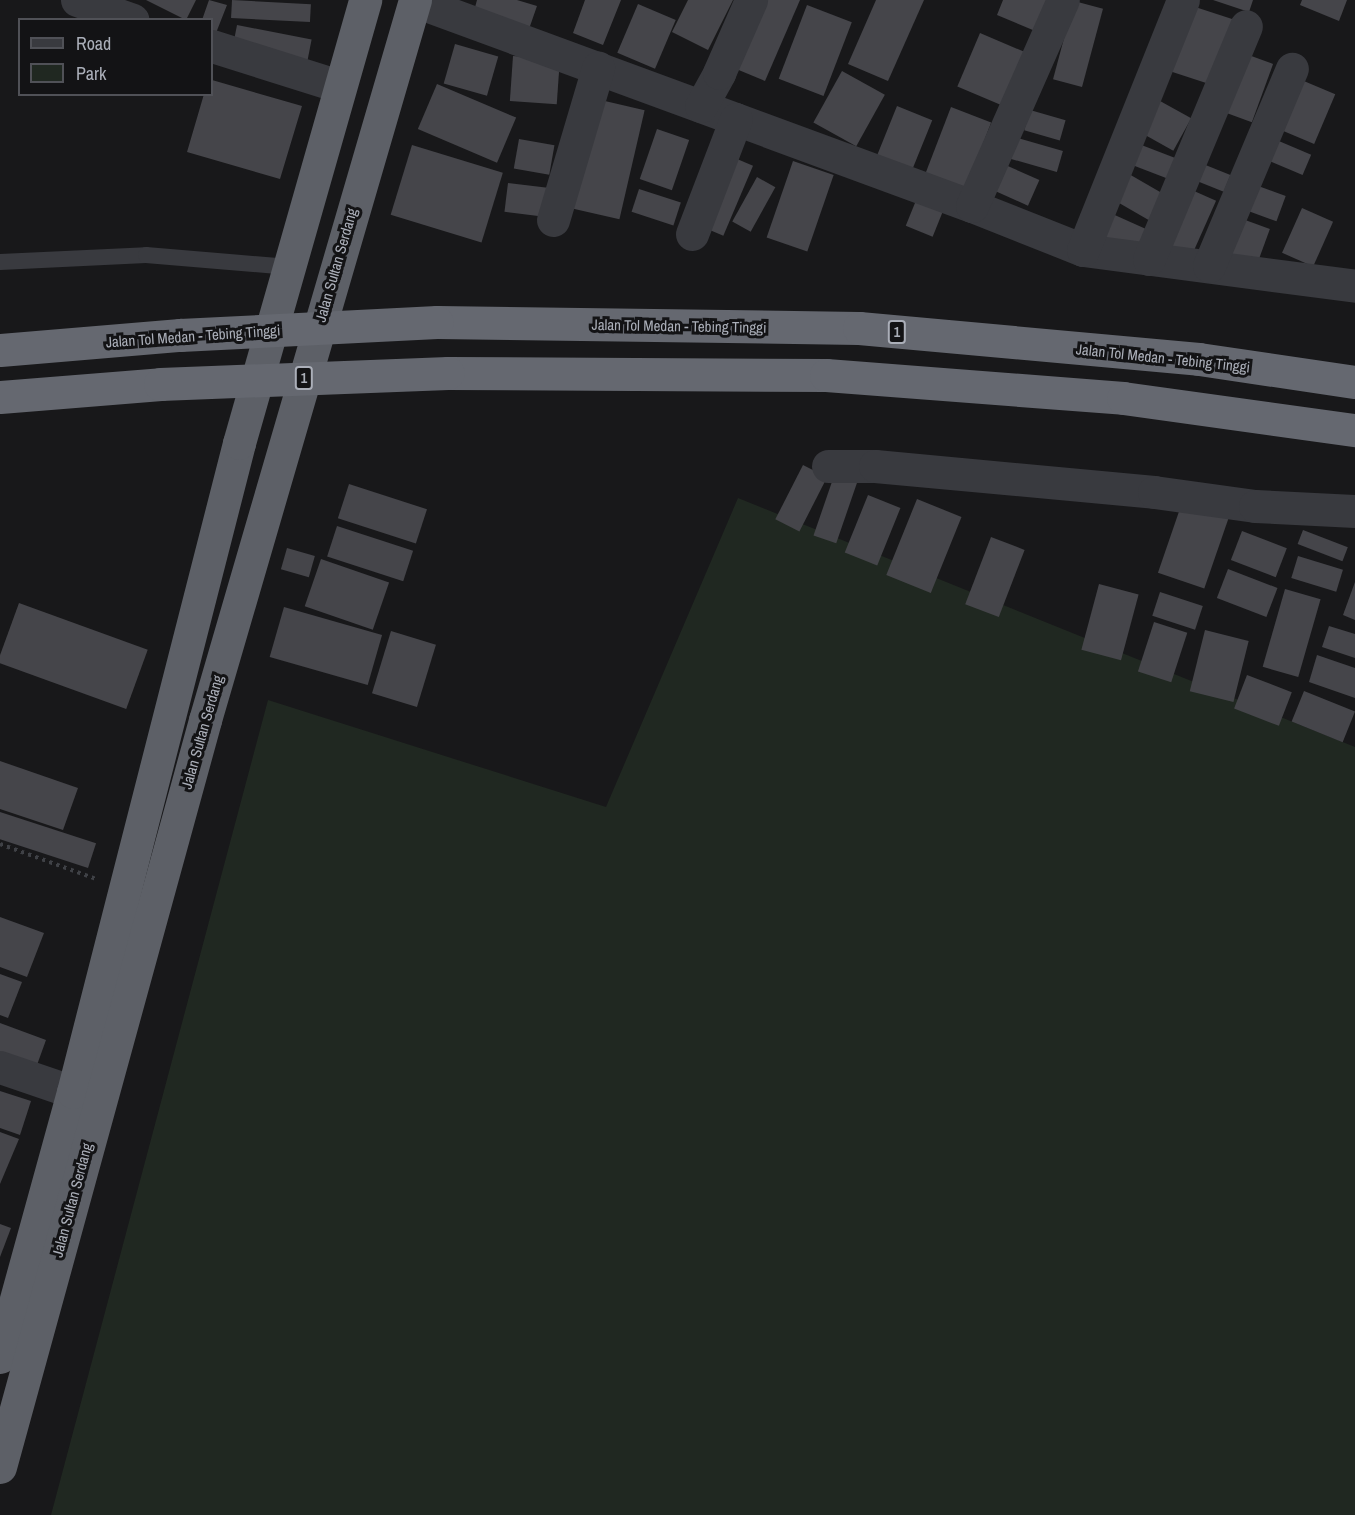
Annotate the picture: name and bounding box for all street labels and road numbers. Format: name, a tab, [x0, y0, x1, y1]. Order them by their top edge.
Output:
street label: Jalan Sultan Serdang	[311, 206, 361, 324]
street label: Jalan Tol Medan - Tebing Tinggi	[591, 315, 767, 337]
street label: Jalan Tol Medan - Tebing Tinggi	[105, 321, 281, 351]
road number: 1	[886, 321, 908, 343]
street label: Jalan Tol Medan - Tebing Tinggi	[1075, 340, 1251, 376]
road number: 1	[294, 367, 314, 389]
street label: Jalan Sultan Serdang	[177, 673, 227, 791]
street label: Jalan Sultan Serdang	[48, 1141, 96, 1259]

